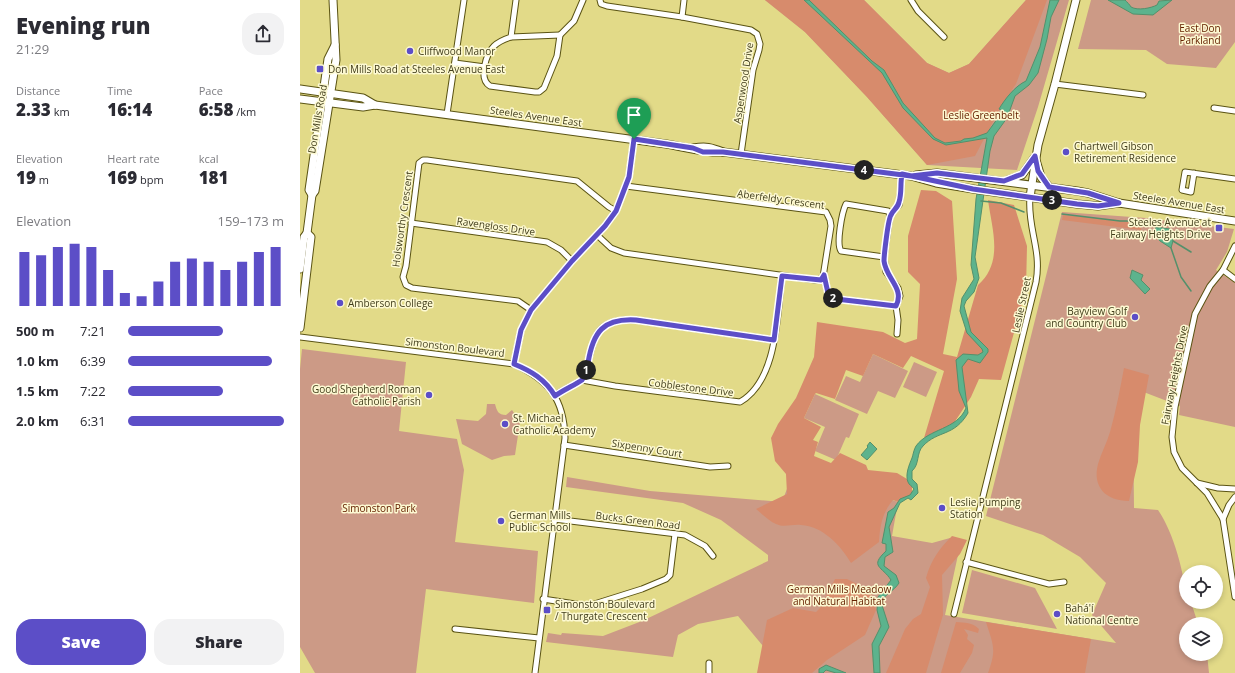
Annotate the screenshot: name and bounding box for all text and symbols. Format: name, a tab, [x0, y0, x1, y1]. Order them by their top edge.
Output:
text: Evening run	[16, 10, 151, 40]
button: share	[242, 13, 284, 55]
park label: East Don Parkland	[1179, 21, 1221, 47]
text: 21:29	[16, 40, 49, 58]
street label: Aspenwood Drive	[730, 41, 756, 125]
place label: Cliffwood Manor	[418, 44, 495, 58]
marker: Cliffwood Manor	[405, 46, 415, 56]
place label: Don Mills Road at Steeles Avenue East	[328, 62, 505, 76]
marker: Don Mills Road at Steeles Avenue East	[315, 64, 325, 74]
text: Distance	[16, 83, 60, 98]
text: Time	[107, 83, 133, 98]
text: Pace	[199, 83, 223, 98]
street label: Don Mills Road	[304, 83, 330, 155]
text: 2.33	[16, 98, 51, 121]
text: 16:14	[107, 98, 152, 121]
text: 6:58	[199, 98, 233, 121]
pin	[617, 98, 651, 139]
street label: Steeles Avenue East	[489, 103, 583, 129]
text: km	[51, 104, 70, 119]
text: /km	[233, 104, 256, 119]
icon: arrive	[623, 104, 645, 126]
park label: Leslie Greenbelt	[943, 108, 1019, 122]
place label: Chartwell Gibson Retirement Residence	[1074, 139, 1176, 165]
marker: Chartwell Gibson Retirement Residence	[1061, 147, 1071, 157]
text: Elevation	[16, 151, 63, 166]
text: Heart rate	[107, 151, 160, 166]
text: kcal	[199, 151, 219, 166]
pin: 4	[854, 160, 874, 180]
text: 4	[861, 162, 867, 177]
text: 19	[16, 166, 36, 189]
text: 169	[107, 166, 137, 189]
text: 181	[199, 166, 229, 189]
street label: Holsworthy Crescent	[388, 170, 416, 268]
text: m	[36, 172, 49, 187]
text: bpm	[137, 172, 164, 187]
street label: Aberfeldy Crescent	[736, 186, 826, 212]
street label: Steeles Avenue East	[1132, 188, 1226, 216]
pin: 3	[1042, 190, 1062, 210]
text: 3	[1049, 192, 1055, 207]
text: Elevation	[16, 212, 71, 230]
text: 159–173 m	[217, 212, 284, 230]
street label: Ravengloss Drive	[456, 214, 536, 238]
place label: Steeles Avenue at Fairway Heights Drive	[1110, 215, 1211, 241]
marker: Steeles Avenue at Fairway Heights Drive	[1214, 223, 1224, 233]
street label: Leslie Street	[1008, 275, 1034, 334]
pin: 2	[823, 288, 843, 308]
text: 2	[830, 290, 836, 305]
place label: Amberson College	[348, 296, 433, 310]
marker: Amberson College	[335, 298, 345, 308]
place label: Bayview Golf and Country Club	[1046, 304, 1128, 330]
marker: Bayview Golf and Country Club	[1130, 312, 1140, 322]
text: 500 m	[16, 322, 54, 340]
text: 7:21	[80, 322, 106, 340]
street label: Fairway Heights Drive	[1158, 324, 1191, 426]
street label: Simonston Boulevard	[405, 334, 505, 360]
text: 1.0 km	[16, 352, 59, 370]
text: 6:39	[80, 352, 106, 370]
pin: 1	[576, 360, 596, 380]
text: 1	[583, 362, 589, 377]
street label: Cobblestone Drive	[648, 375, 735, 399]
text: 1.5 km	[16, 382, 59, 400]
text: 7:22	[80, 382, 106, 400]
place label: Good Shepherd Roman Catholic Parish	[312, 382, 421, 408]
marker: Good Shepherd Roman Catholic Parish	[424, 390, 434, 400]
place label: St. Michael Catholic Academy	[513, 411, 597, 437]
text: 2.0 km	[16, 412, 59, 430]
text: 6:31	[80, 412, 106, 430]
marker: St. Michael Catholic Academy	[500, 419, 510, 429]
street label: Sixpenny Court	[611, 436, 684, 461]
place label: Leslie Pumping Station	[950, 495, 1021, 521]
park label: Simonston Park	[342, 501, 416, 515]
marker: Leslie Pumping Station	[937, 503, 947, 513]
place label: German Mills Public School	[509, 508, 571, 534]
street label: Bucks Green Road	[595, 508, 681, 532]
marker: German Mills Public School	[496, 516, 506, 526]
map controls	[1179, 565, 1223, 661]
button: locate	[1179, 565, 1223, 609]
park label: German Mills Meadow and Natural Habitat	[787, 582, 891, 608]
place label: Simonston Boulevard / Thurgate Crescent	[555, 597, 655, 623]
place label: Bahá'í National Centre	[1065, 601, 1139, 627]
marker: Simonston Boulevard / Thurgate Crescent	[542, 605, 552, 615]
marker: Bahá'í National Centre	[1052, 609, 1062, 619]
button: layers	[1179, 617, 1223, 661]
button: Save	[16, 619, 146, 665]
button: Share	[154, 619, 284, 665]

